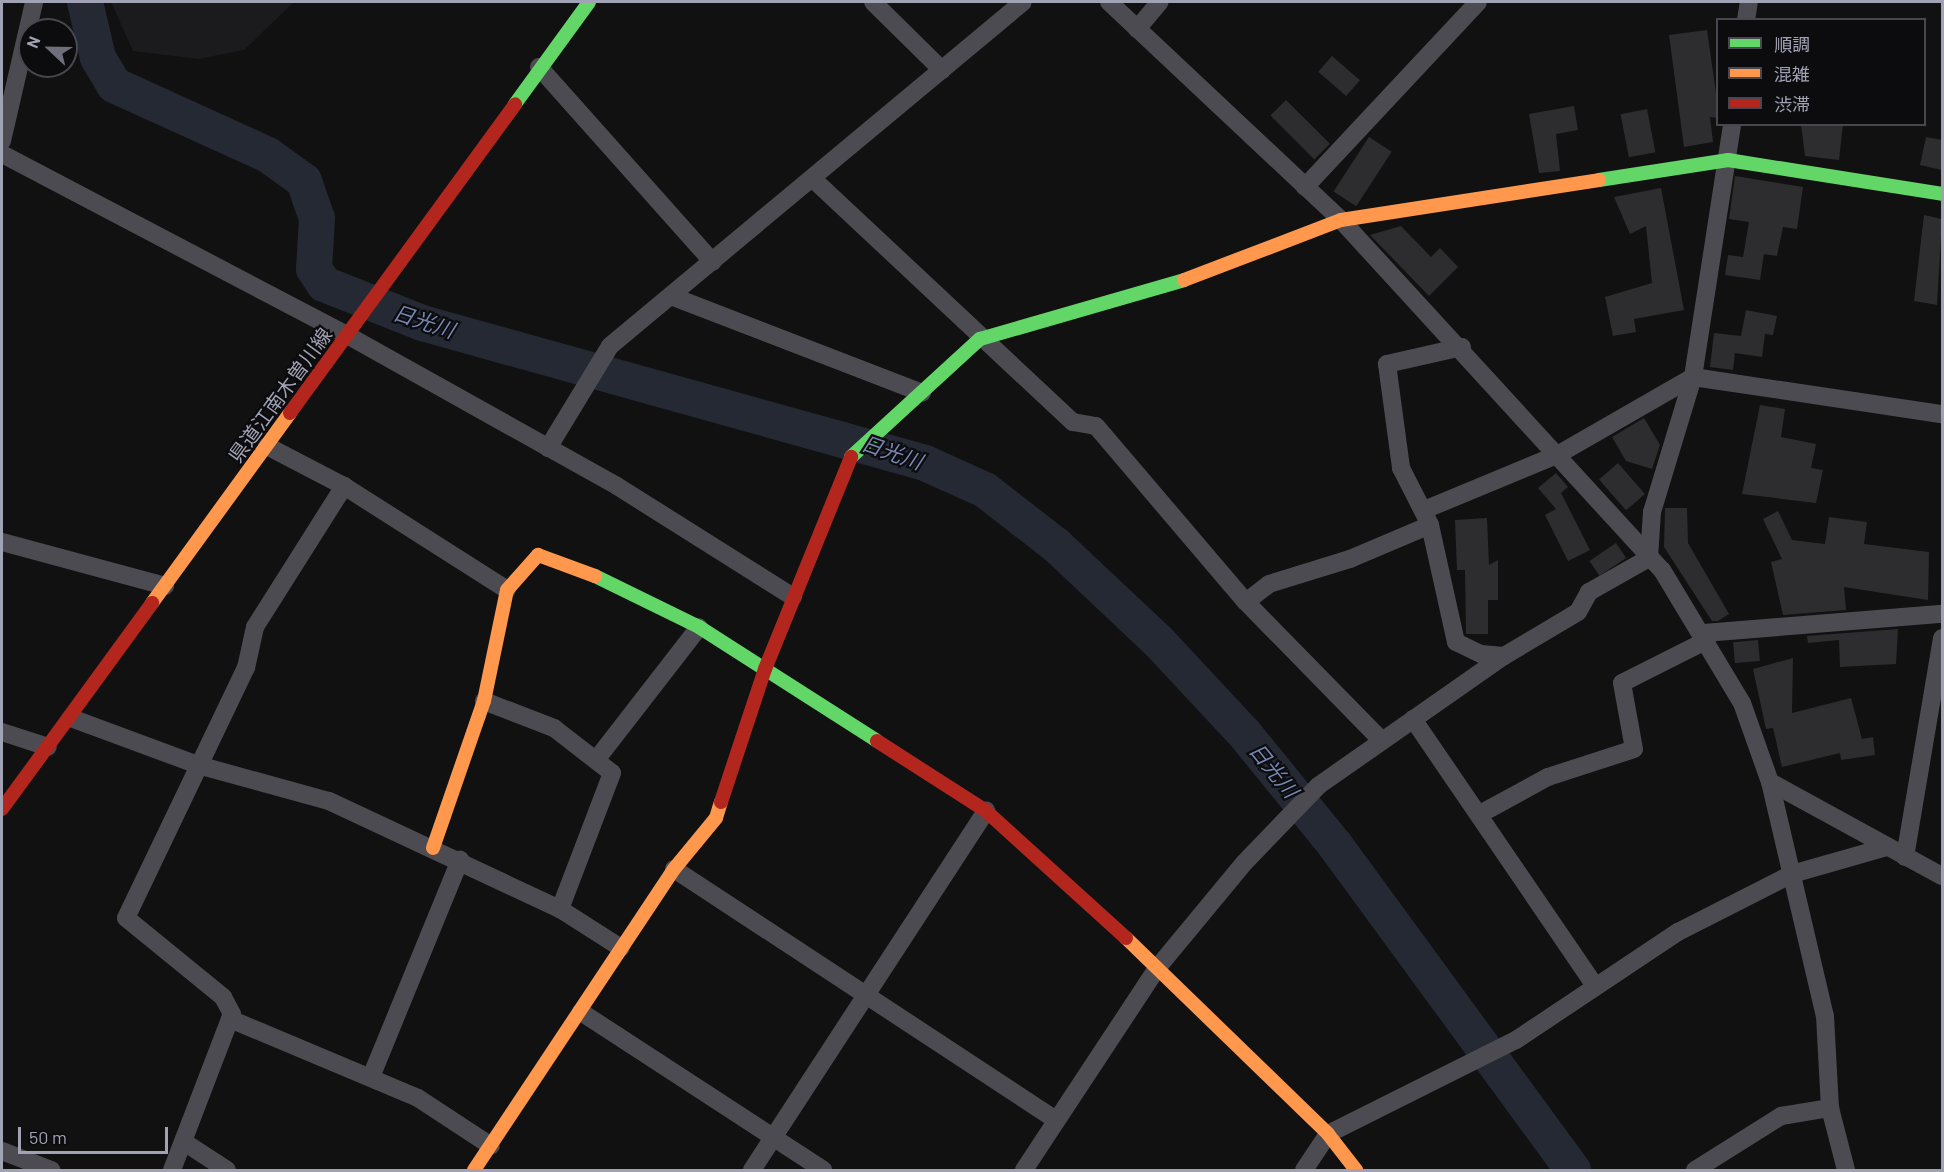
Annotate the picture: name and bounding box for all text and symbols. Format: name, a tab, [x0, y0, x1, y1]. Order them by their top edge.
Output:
north arrow	[18, 18, 78, 78]
legend	[1716, 18, 1926, 126]
text: N	[22, 33, 43, 50]
text: 順調	[1774, 33, 1810, 55]
text: 混雑	[1774, 63, 1810, 85]
text: 渋滞	[1774, 93, 1810, 115]
water label: 日光川	[390, 299, 458, 343]
street label: 県道江南木曽川線	[223, 323, 337, 467]
water label: 日光川	[858, 430, 926, 474]
water label: 日光川	[1244, 738, 1304, 802]
scale bar	[21, 1115, 171, 1153]
text: 50 m	[29, 1126, 67, 1148]

